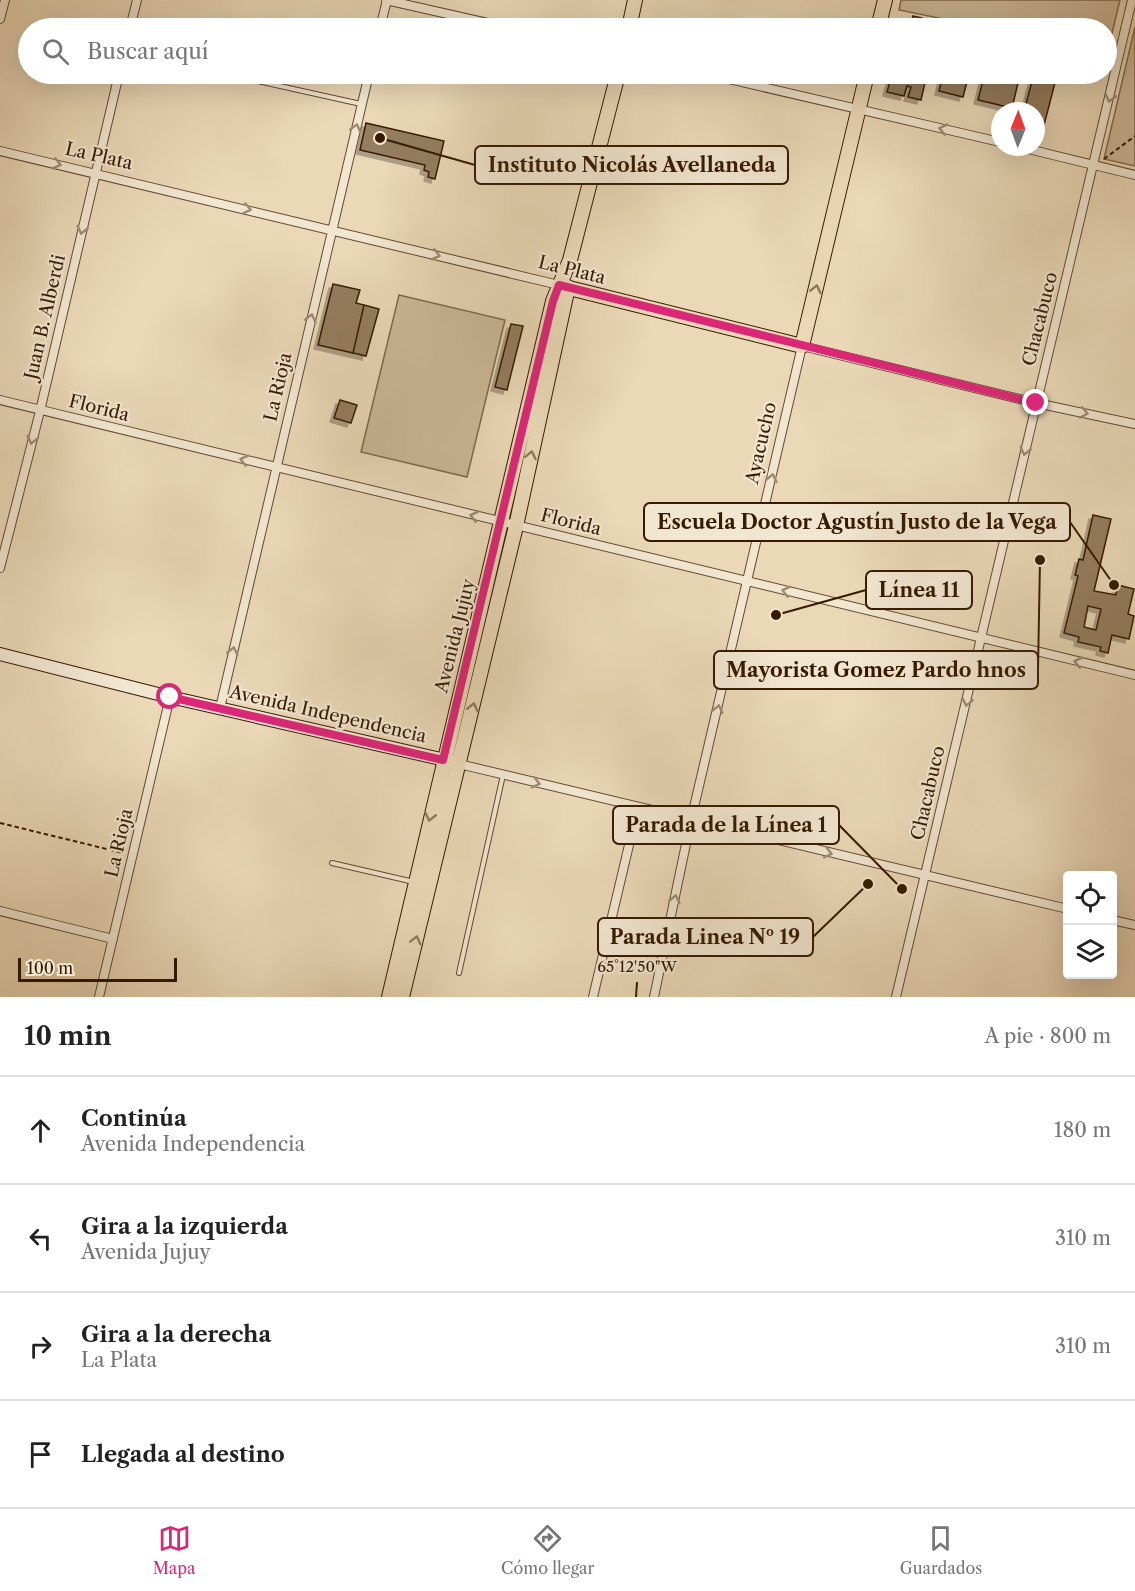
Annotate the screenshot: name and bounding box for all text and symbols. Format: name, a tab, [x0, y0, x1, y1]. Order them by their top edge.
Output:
search box	[18, 18, 1117, 84]
icon: search	[39, 35, 72, 68]
text: Buscar aquí	[87, 38, 209, 65]
one-way arrow	[1104, 93, 1117, 103]
north arrow	[991, 102, 1045, 156]
one-way arrow	[348, 123, 361, 133]
one-way arrow	[938, 123, 948, 136]
street label: La Plata	[63, 138, 135, 175]
callout: Instituto Nicolás Avellaneda	[475, 146, 788, 184]
text: Instituto Nicolás Avellaneda	[488, 153, 776, 177]
one-way arrow	[52, 157, 62, 170]
one-way arrow	[242, 202, 252, 215]
one-way arrow	[76, 225, 89, 235]
one-way arrow	[431, 247, 441, 260]
street label: La Plata	[536, 251, 608, 289]
street label: Juan B. Alberdi	[19, 252, 70, 385]
street label: Chacabuco	[1018, 270, 1062, 368]
one-way arrow	[808, 284, 821, 294]
one-way arrow	[304, 313, 317, 323]
street label: La Rioja	[259, 350, 297, 424]
route end	[1022, 389, 1048, 415]
street label: Florida	[66, 390, 132, 426]
street label: Ayacucho	[741, 400, 781, 487]
one-way arrow	[1079, 406, 1089, 419]
one-way arrow	[27, 435, 40, 445]
one-way arrow	[1020, 446, 1033, 456]
one-way arrow	[524, 451, 537, 461]
one-way arrow	[239, 455, 249, 468]
one-way arrow	[764, 473, 777, 483]
callout: Escuela Doctor Agustín Justo de la Vega	[644, 503, 1070, 541]
street label: Florida	[538, 504, 604, 540]
one-way arrow	[470, 510, 480, 523]
text: Escuela Doctor Agustín Justo de la Vega	[657, 510, 1057, 534]
callout: Línea 11	[866, 571, 972, 609]
street label: Avenida Jujuy	[430, 576, 480, 696]
text: Línea 11	[879, 578, 959, 602]
one-way arrow	[782, 586, 792, 599]
one-way arrow	[226, 646, 239, 656]
callout: Mayorista Gomez Pardo hnos	[714, 651, 1038, 689]
one-way arrow	[1073, 656, 1083, 669]
text: Mayorista Gomez Pardo hnos	[726, 658, 1026, 682]
street label: Avenida Independencia	[226, 680, 429, 748]
route start	[156, 683, 182, 709]
one-way arrow	[961, 697, 974, 707]
one-way arrow	[465, 702, 478, 712]
one-way arrow	[710, 704, 723, 714]
street label: Chacabuco	[906, 744, 950, 842]
one-way arrow	[531, 775, 541, 788]
street label: La Rioja	[100, 806, 138, 880]
callout: Parada de la Línea 1	[613, 806, 839, 844]
one-way arrow	[424, 812, 437, 822]
text: Parada de la Línea 1	[625, 813, 827, 837]
one-way arrow	[823, 845, 833, 858]
map controls	[1063, 871, 1117, 979]
button: locate	[1063, 871, 1117, 925]
one-way arrow	[668, 894, 681, 904]
callout: Parada Linea Nº 19	[598, 918, 813, 956]
text: Parada Linea Nº 19	[610, 925, 800, 949]
button: layers	[1063, 925, 1117, 979]
one-way arrow	[409, 935, 422, 945]
scale bar	[18, 955, 177, 983]
text: 65°12'50"W	[597, 957, 677, 976]
text: 100 m	[27, 958, 73, 978]
text: 10 min	[24, 1020, 112, 1052]
text: A pie · 800 m	[985, 1024, 1111, 1048]
text: Continúa	[81, 1105, 187, 1132]
icon: ahead	[24, 1114, 57, 1147]
text: 180 m	[1054, 1118, 1111, 1142]
text: Avenida Independencia	[81, 1132, 305, 1156]
text: Gira a la izquierda	[81, 1213, 288, 1240]
icon: left	[24, 1222, 57, 1255]
text: 310 m	[1055, 1226, 1111, 1250]
text: Avenida Jujuy	[81, 1240, 211, 1264]
text: Gira a la derecha	[81, 1321, 271, 1348]
icon: right	[24, 1330, 57, 1363]
text: 310 m	[1055, 1334, 1111, 1358]
text: La Plata	[81, 1348, 157, 1372]
icon: arrive	[24, 1438, 57, 1471]
text: Llegada al destino	[81, 1441, 285, 1468]
tab: Mapa	[153, 1522, 196, 1578]
tab: Cómo llegar	[501, 1522, 594, 1578]
tab: Guardados	[900, 1522, 982, 1578]

